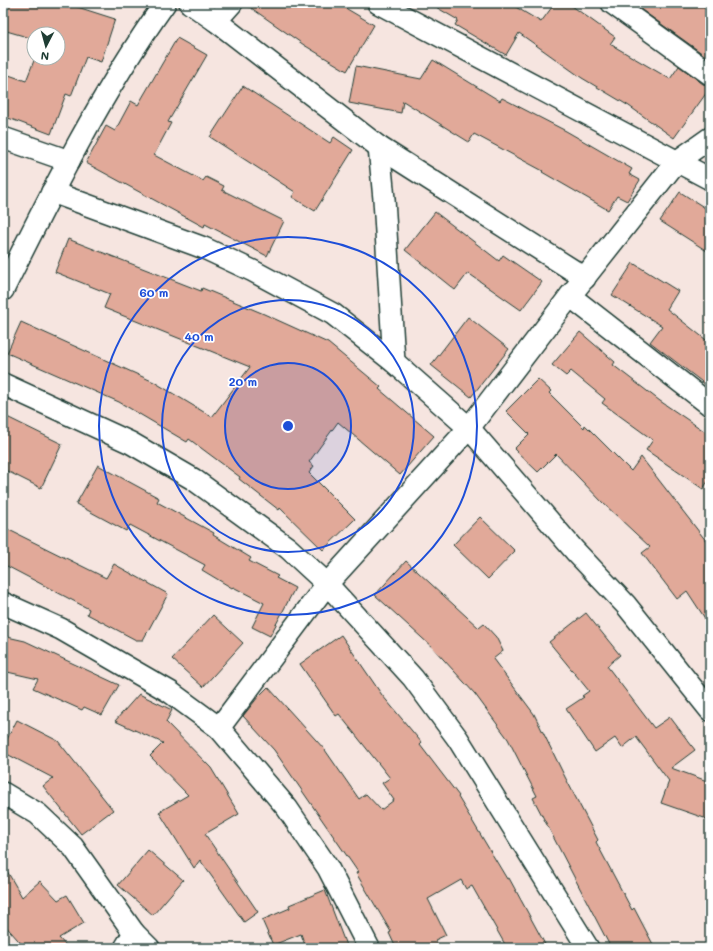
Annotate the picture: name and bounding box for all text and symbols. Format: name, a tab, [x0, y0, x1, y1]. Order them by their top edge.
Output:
north arrow	[26, 26, 66, 66]
text: N	[40, 49, 50, 64]
text: 60 m	[140, 284, 168, 300]
text: 40 m	[184, 328, 214, 344]
text: 20 m	[229, 373, 257, 389]
centre of rings	[281, 419, 295, 433]

